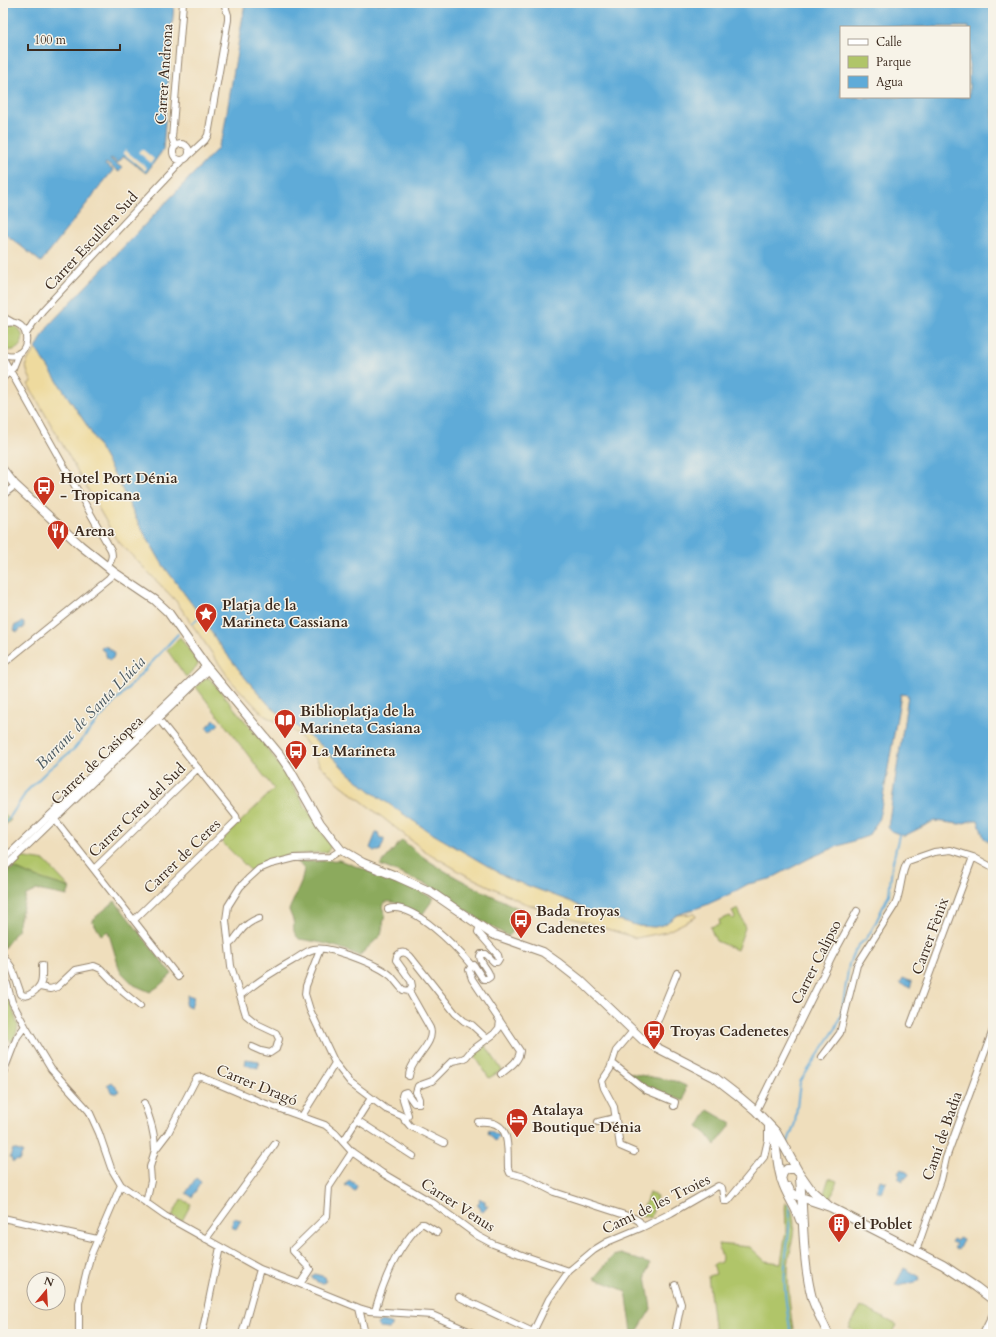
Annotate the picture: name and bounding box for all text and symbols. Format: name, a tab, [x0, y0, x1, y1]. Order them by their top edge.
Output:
street label: Carrer Androna	[151, 22, 178, 125]
scale bar	[28, 26, 120, 52]
legend	[840, 26, 970, 98]
text: 100 m	[34, 32, 67, 48]
text: Calle	[876, 34, 902, 50]
text: Parque	[876, 54, 911, 70]
text: Agua	[876, 74, 904, 90]
street label: Carrer Escullera Sud	[40, 187, 142, 295]
place label: Hotel Port Dénia - Tropicana	[60, 468, 178, 505]
bus stop icon: Hotel Port Dénia - Tropicana	[31, 474, 57, 507]
restaurant icon: Arena	[45, 518, 71, 551]
place label: Arena	[74, 521, 115, 541]
place label: Platja de la Marineta Cassiana	[222, 595, 349, 632]
place icon: Platja de la Marineta Cassiana	[193, 601, 219, 634]
water label: Barranc de Santa Llúcia	[31, 651, 151, 774]
place label: Biblioplatja de la Marineta Casiana	[300, 701, 421, 738]
library icon: Biblioplatja de la Marineta Casiana	[272, 707, 298, 740]
street label: Carrer de Casiopea	[47, 711, 148, 809]
bus stop icon: La Marineta	[283, 738, 309, 771]
place label: La Marineta	[312, 741, 396, 761]
street label: Carrer Creu del Sud	[84, 758, 190, 862]
street label: Carrer de Ceres	[139, 814, 225, 898]
street label: Carrer Fènix	[907, 894, 953, 977]
place label: Bada Troyas Cadenetes	[536, 901, 620, 938]
bus stop icon: Bada Troyas Cadenetes	[508, 907, 534, 940]
street label: Carrer Calipso	[786, 916, 846, 1008]
bus stop icon: Troyas Cadenetes	[641, 1018, 667, 1051]
place label: Troyas Cadenetes	[670, 1021, 789, 1041]
street label: Carrer Dragó	[213, 1060, 301, 1110]
street label: Camí de Badia	[917, 1088, 967, 1183]
place label: Atalaya Boutique Dénia	[532, 1100, 642, 1137]
hotel icon: Atalaya Boutique Dénia	[504, 1106, 530, 1139]
street label: Camí de les Troies	[599, 1169, 713, 1239]
street label: Carrer Venus	[417, 1174, 499, 1236]
building icon: el Poblet	[826, 1211, 852, 1244]
place label: el Poblet	[854, 1214, 913, 1234]
north arrow	[26, 1271, 66, 1311]
text: N	[42, 1273, 56, 1291]

